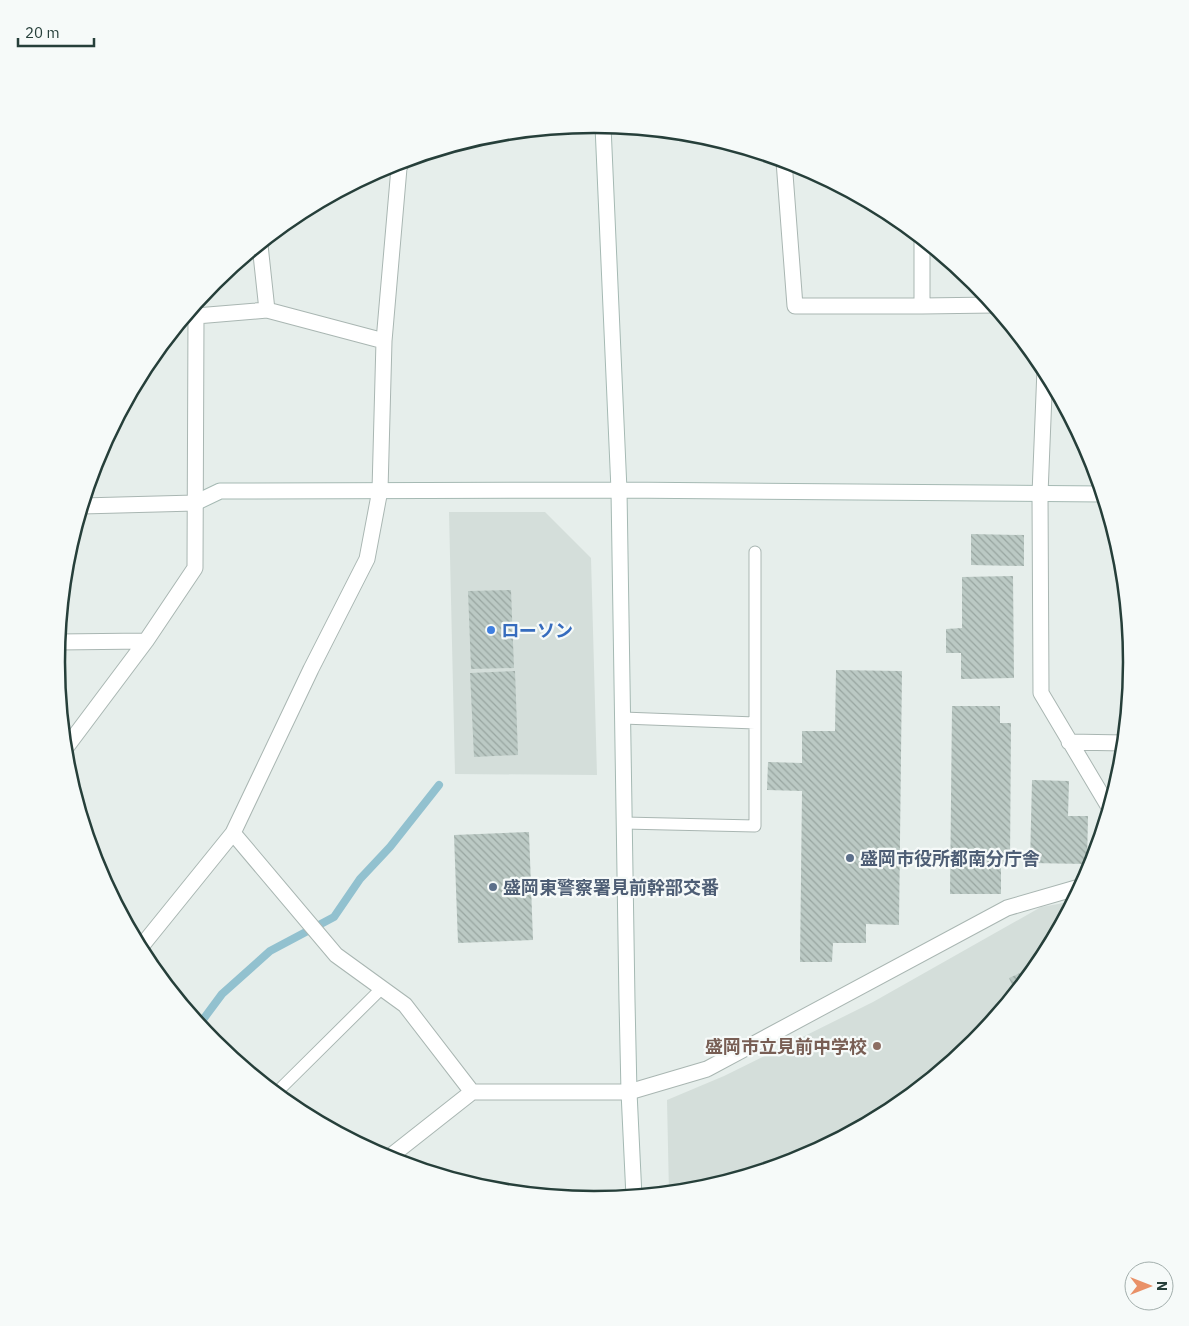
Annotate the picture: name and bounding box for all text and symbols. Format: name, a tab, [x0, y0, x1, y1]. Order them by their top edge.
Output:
scale bar	[18, 15, 94, 47]
text: 20 m	[25, 23, 60, 42]
place label: ローソン	[501, 619, 573, 642]
marker: ローソン	[485, 624, 497, 636]
place label: 盛岡市役所都南分庁舎	[860, 847, 1040, 870]
marker: 盛岡市役所都南分庁舎	[844, 852, 856, 864]
place label: 盛岡東警察署見前幹部交番	[503, 876, 719, 899]
marker: 盛岡東警察署見前幹部交番	[487, 881, 499, 893]
place label: 盛岡市立見前中学校	[705, 1035, 867, 1058]
marker: 盛岡市立見前中学校	[871, 1040, 883, 1052]
north arrow	[1124, 1261, 1174, 1311]
text: N	[1153, 1281, 1171, 1291]

